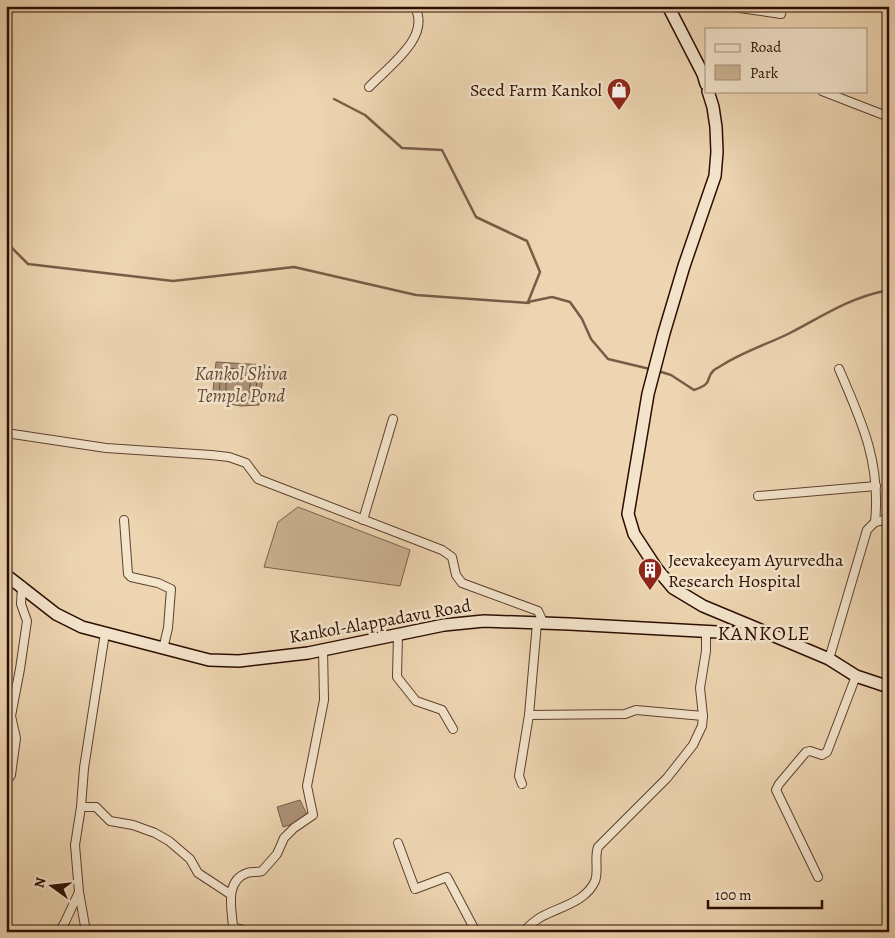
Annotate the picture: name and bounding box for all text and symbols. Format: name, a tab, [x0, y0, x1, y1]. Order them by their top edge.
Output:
legend	[705, 28, 868, 92]
text: Road	[750, 37, 782, 57]
text: Park	[750, 63, 779, 83]
shop icon: Seed Farm Kankol	[606, 77, 632, 111]
place label: Seed Farm Kankol	[470, 78, 603, 102]
water label: Kankol Shiva Temple Pond	[194, 361, 288, 409]
place label: Jeevakeeyam Ayurvedha Research Hospital	[668, 548, 844, 593]
building icon: Jeevakeeyam Ayurvedha Research Hospital	[637, 557, 663, 591]
street label: Kankol-Alappadavu Road	[287, 593, 473, 649]
district label: KANKOLE	[718, 620, 810, 647]
north arrow	[28, 860, 78, 910]
text: N	[29, 875, 50, 890]
scale bar	[708, 878, 821, 910]
text: 100 m	[715, 885, 752, 905]

